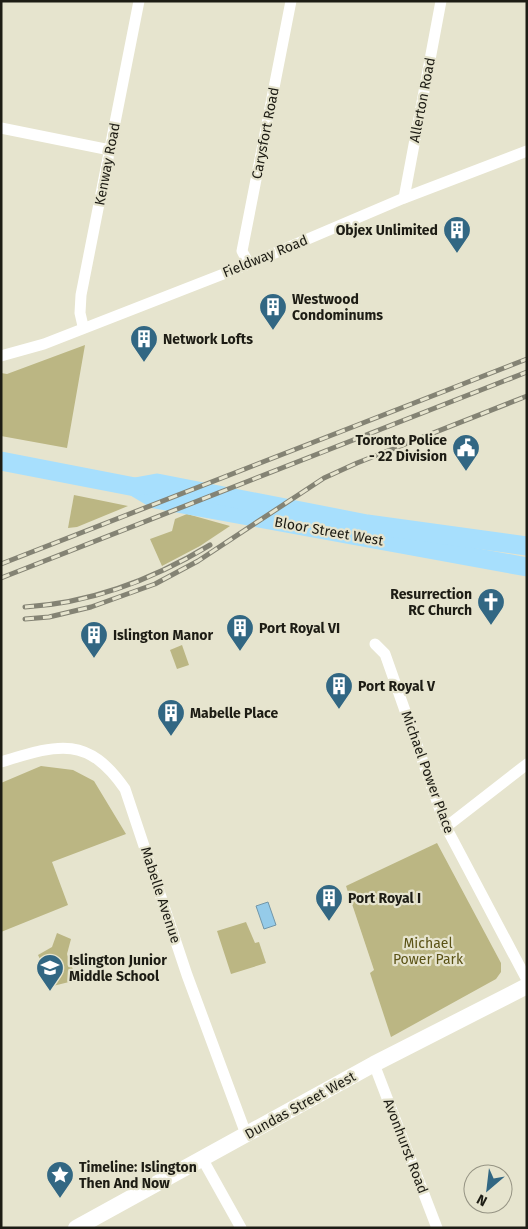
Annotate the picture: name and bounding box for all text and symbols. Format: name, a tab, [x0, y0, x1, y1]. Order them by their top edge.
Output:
street label: Allerton Road	[406, 56, 439, 144]
street label: Carysfort Road	[248, 86, 283, 180]
street label: Kenway Road	[91, 121, 124, 207]
building icon: Objex Unlimited	[442, 215, 472, 254]
place label: Objex Unlimited	[336, 222, 438, 239]
street label: Fieldway Road	[220, 232, 310, 281]
place label: Westwood Condominums	[292, 291, 383, 324]
building icon: Westwood Condominums	[258, 292, 288, 331]
building icon: Network Lofts	[129, 324, 159, 363]
place label: Network Lofts	[163, 331, 253, 348]
place label: Toronto Police - 22 Division	[356, 432, 447, 465]
public building icon: Toronto Police - 22 Division	[451, 433, 481, 472]
street label: Bloor Street West	[273, 514, 386, 550]
place label: Resurrection RC Church	[390, 586, 472, 619]
church icon: Resurrection RC Church	[476, 587, 506, 626]
building icon: Port Royal VI	[225, 613, 255, 652]
building icon: Islington Manor	[79, 620, 109, 659]
place label: Port Royal VI	[259, 620, 340, 637]
place label: Islington Manor	[113, 627, 213, 644]
building icon: Port Royal V	[324, 671, 354, 710]
place label: Port Royal V	[358, 678, 436, 695]
building icon: Mabelle Place	[156, 698, 186, 737]
place label: Mabelle Place	[190, 705, 278, 722]
street label: Michael Power Place	[397, 709, 458, 836]
street label: Mabelle Avenue	[137, 845, 184, 946]
building icon: Port Royal I	[314, 883, 344, 922]
place label: Port Royal I	[348, 890, 421, 907]
park label: Michael Power Park	[393, 935, 464, 968]
place label: Islington Junior Middle School	[69, 952, 167, 985]
school or university icon: Islington Junior Middle School	[35, 953, 65, 992]
street label: Dundas Street West	[242, 1068, 359, 1143]
street label: Avonhurst Road	[380, 1096, 431, 1196]
place label: Timeline: Islington Then And Now	[79, 1159, 197, 1192]
place icon: Timeline: Islington Then And Now	[45, 1160, 75, 1199]
north arrow	[463, 1164, 513, 1214]
text: N	[474, 1190, 490, 1210]

